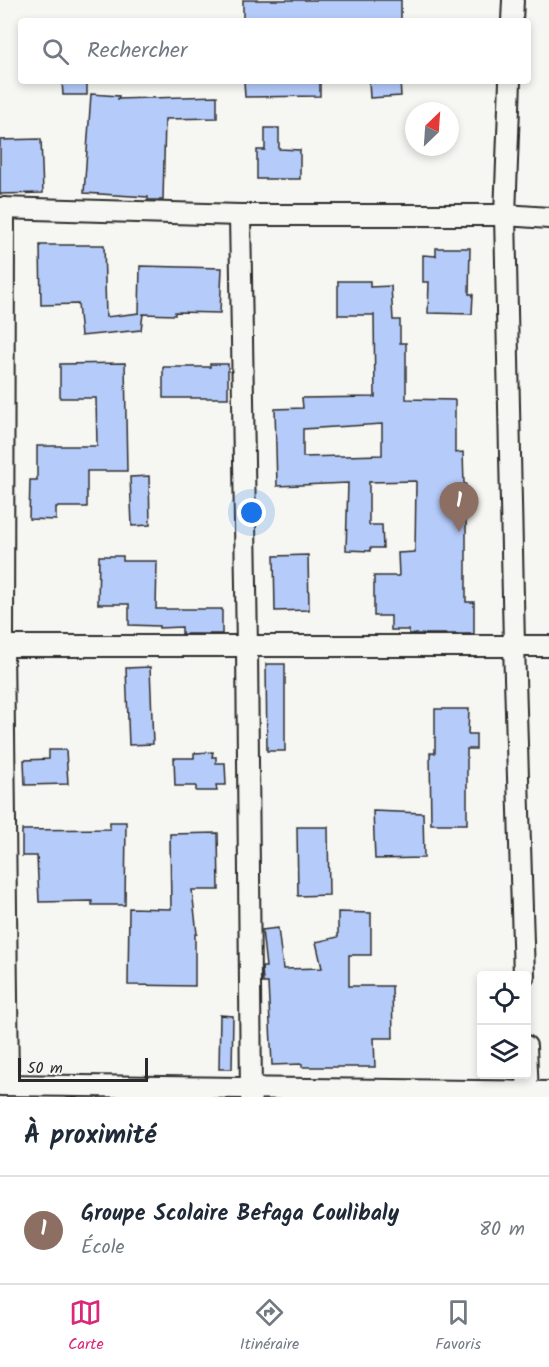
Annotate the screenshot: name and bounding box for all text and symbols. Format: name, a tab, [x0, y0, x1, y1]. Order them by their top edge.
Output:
search box	[18, 18, 531, 84]
text: Rechercher	[87, 34, 187, 69]
icon: search	[39, 35, 72, 68]
north arrow	[405, 102, 459, 156]
pin: 1	[440, 482, 478, 532]
your location	[237, 498, 266, 527]
map controls	[477, 971, 531, 1079]
button: locate	[477, 971, 531, 1025]
button: layers	[477, 1025, 531, 1079]
scale bar	[18, 1055, 148, 1082]
text: 50 m	[27, 1056, 63, 1081]
text: À proximité	[24, 1115, 156, 1157]
text: Groupe Scolaire Befaga Coulibaly	[81, 1197, 399, 1232]
text: 1	[40, 1214, 47, 1246]
text: 80 m	[479, 1214, 525, 1246]
text: École	[81, 1232, 125, 1264]
tab: Carte	[68, 1296, 104, 1357]
tab: Itinéraire	[240, 1296, 299, 1357]
tab: Favoris	[435, 1296, 481, 1357]

